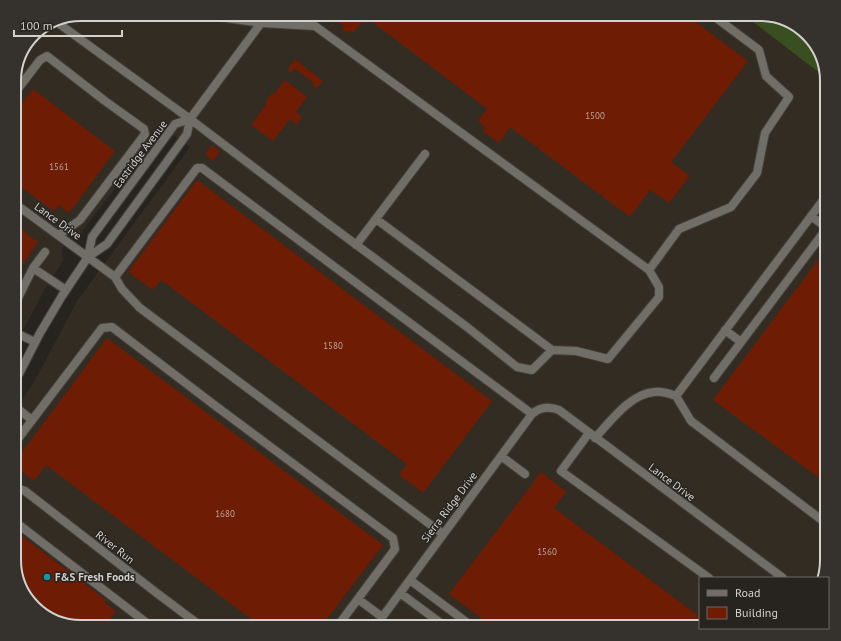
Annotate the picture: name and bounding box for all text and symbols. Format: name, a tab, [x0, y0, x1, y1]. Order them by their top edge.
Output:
scale bar	[14, 12, 122, 38]
text: 100 m	[20, 18, 53, 33]
house number: 1500	[585, 110, 605, 121]
street label: Eastridge Avenue	[110, 117, 170, 190]
house number: 1561	[49, 161, 69, 172]
street label: Lance Drive	[32, 199, 85, 243]
house number: 1580	[323, 340, 343, 351]
street label: Lance Drive	[646, 460, 698, 504]
street label: Sierra Ridge Drive	[418, 469, 480, 545]
house number: 1680	[215, 508, 235, 519]
street label: River Run	[93, 528, 137, 566]
house number: 1560	[537, 546, 557, 557]
place label: F&S Fresh Foods	[55, 570, 135, 584]
marker: F&S Fresh Foods	[42, 572, 52, 582]
legend	[699, 577, 829, 629]
text: Road	[735, 585, 760, 600]
text: Building	[735, 605, 778, 620]

